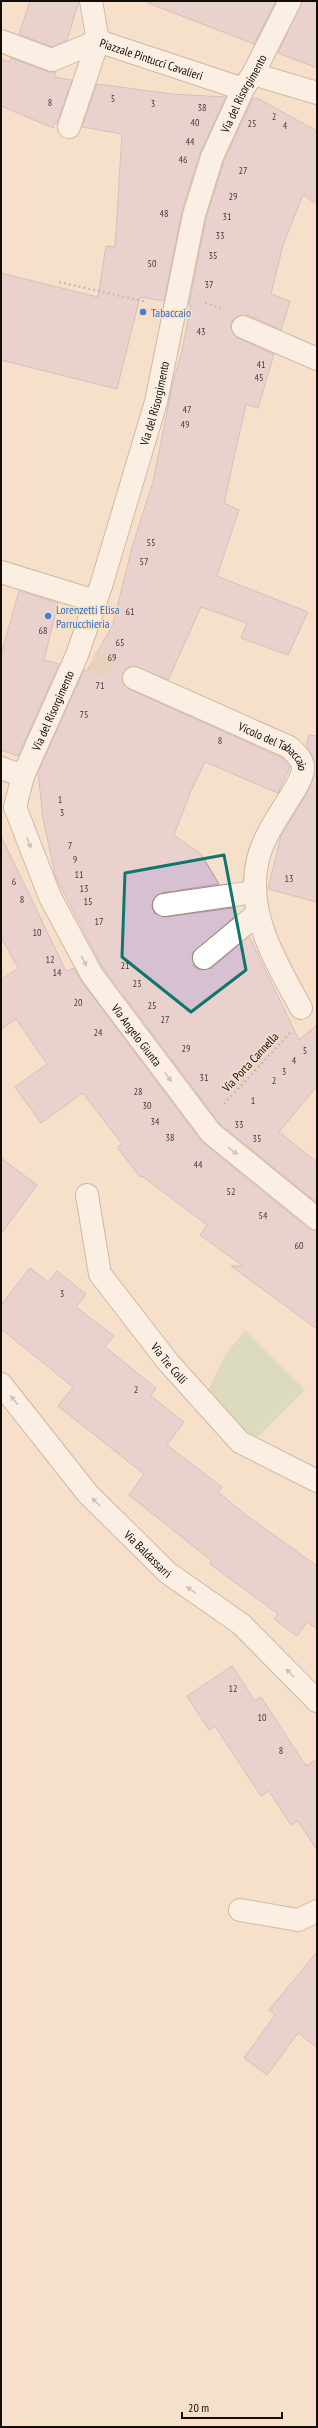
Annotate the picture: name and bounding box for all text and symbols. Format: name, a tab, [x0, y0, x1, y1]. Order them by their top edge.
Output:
street label: Piazzale Pintucci Cavalieri	[98, 35, 205, 83]
street label: Via del Risorgimento	[216, 52, 269, 136]
house number: 5	[111, 92, 115, 105]
house number: 8	[48, 96, 52, 109]
house number: 3	[151, 97, 155, 110]
house number: 38	[198, 101, 207, 114]
house number: 2	[272, 110, 276, 123]
house number: 40	[191, 116, 200, 129]
house number: 25	[248, 117, 257, 130]
house number: 4	[283, 119, 288, 132]
house number: 44	[186, 135, 195, 148]
house number: 46	[179, 153, 188, 166]
house number: 27	[239, 164, 248, 177]
house number: 29	[229, 190, 238, 203]
house number: 48	[160, 207, 169, 220]
house number: 31	[223, 210, 232, 223]
house number: 33	[216, 229, 225, 242]
house number: 35	[209, 249, 218, 262]
house number: 50	[148, 257, 157, 270]
house number: 37	[205, 278, 214, 291]
place label: Tabaccaio	[151, 305, 191, 320]
marker: Tabaccaio	[138, 307, 148, 317]
house number: 43	[197, 325, 206, 338]
house number: 41	[257, 358, 266, 371]
street label: Via del Risorgimento	[136, 360, 172, 448]
house number: 45	[255, 371, 264, 384]
house number: 47	[183, 403, 192, 416]
house number: 49	[181, 418, 190, 431]
house number: 55	[147, 536, 156, 549]
house number: 57	[140, 555, 149, 568]
place label: Lorenzetti Elisa Parrucchieria	[56, 602, 120, 631]
house number: 61	[126, 605, 135, 618]
marker: Lorenzetti Elisa Parrucchieria	[43, 611, 53, 621]
house number: 68	[39, 624, 48, 637]
house number: 65	[116, 636, 125, 649]
house number: 69	[108, 651, 117, 664]
street label: Via del Risorgimento	[28, 668, 77, 754]
house number: 71	[96, 679, 105, 692]
house number: 75	[80, 708, 89, 721]
street label: Vicolo del Tabaccaio	[235, 718, 311, 771]
house number: 8	[218, 734, 222, 747]
house number: 1	[58, 793, 62, 806]
house number: 3	[60, 806, 64, 819]
one-way arrow	[27, 837, 33, 849]
house number: 7	[68, 839, 72, 852]
house number: 9	[73, 853, 77, 866]
house number: 11	[75, 868, 84, 881]
house number: 13	[285, 872, 294, 885]
house number: 6	[12, 875, 17, 888]
house number: 13	[80, 882, 89, 895]
house number: 8	[20, 893, 24, 906]
house number: 15	[84, 895, 93, 908]
house number: 17	[95, 915, 104, 928]
house number: 10	[33, 926, 42, 939]
house number: 12	[46, 953, 55, 966]
one-way arrow	[80, 955, 87, 966]
house number: 21	[121, 959, 130, 972]
house number: 14	[53, 966, 62, 979]
house number: 23	[133, 977, 142, 990]
house number: 20	[74, 996, 83, 1009]
house number: 25	[148, 999, 157, 1012]
street label: Via Angelo Giunta	[108, 1000, 165, 1069]
house number: 27	[161, 1013, 170, 1026]
house number: 24	[94, 1026, 103, 1039]
street label: Via Porta Cannella	[218, 1029, 282, 1096]
house number: 29	[182, 1042, 191, 1055]
house number: 5	[303, 1044, 307, 1057]
house number: 4	[292, 1054, 297, 1067]
house number: 3	[282, 1065, 286, 1078]
one-way arrow	[164, 1071, 173, 1082]
house number: 31	[200, 1071, 209, 1084]
house number: 2	[272, 1074, 276, 1087]
house number: 28	[134, 1085, 143, 1098]
house number: 1	[251, 1094, 255, 1107]
house number: 30	[143, 1099, 152, 1112]
house number: 34	[151, 1115, 160, 1128]
house number: 33	[235, 1118, 244, 1131]
house number: 38	[166, 1131, 175, 1144]
house number: 35	[253, 1132, 262, 1145]
one-way arrow	[228, 1147, 239, 1156]
house number: 44	[194, 1158, 203, 1171]
house number: 52	[227, 1185, 236, 1198]
house number: 54	[259, 1209, 268, 1222]
house number: 60	[295, 1239, 304, 1252]
house number: 3	[60, 1287, 64, 1300]
street label: Via Tre Colli	[148, 1339, 191, 1386]
house number: 2	[134, 1383, 138, 1396]
one-way arrow	[10, 1395, 19, 1406]
one-way arrow	[91, 1497, 101, 1507]
street label: Via Baldassarri	[121, 1526, 175, 1581]
one-way arrow	[186, 1586, 197, 1593]
one-way arrow	[285, 1668, 295, 1678]
house number: 12	[229, 1682, 238, 1695]
house number: 10	[258, 1711, 267, 1724]
house number: 8	[279, 1744, 283, 1757]
scale bar	[182, 2394, 282, 2420]
text: 20 m	[188, 2400, 209, 2415]

